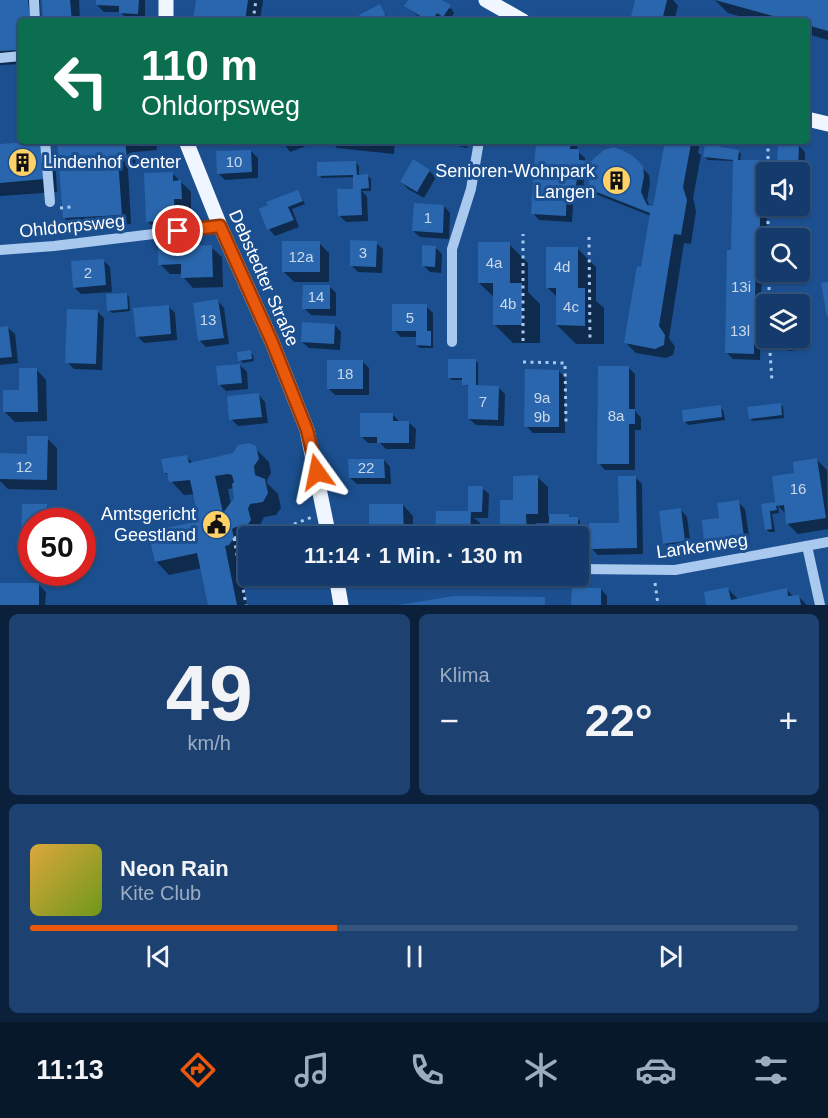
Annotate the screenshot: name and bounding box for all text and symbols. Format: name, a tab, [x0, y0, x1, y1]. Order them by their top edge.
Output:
icon: left	[42, 42, 120, 120]
text: 110 m	[141, 42, 258, 89]
text: Ohldorpsweg	[141, 91, 300, 121]
building icon: Lindenhof Center	[6, 146, 38, 178]
place label: Lindenhof Center	[43, 152, 181, 172]
house number: 10	[226, 153, 242, 170]
place label: Senioren-Wohnpark Langen	[435, 161, 596, 202]
map controls	[756, 162, 810, 348]
button: sound	[756, 162, 810, 216]
building icon: Senioren-Wohnpark Langen	[600, 165, 632, 197]
pin	[152, 205, 203, 256]
street label: Debstedter Straße	[225, 207, 303, 349]
house number: 1	[424, 209, 432, 226]
street label: Ohldorpsweg	[18, 211, 126, 241]
icon: arrive	[161, 214, 194, 247]
button: search	[756, 228, 810, 282]
house number: 3	[359, 244, 367, 261]
house number: 12a	[288, 248, 314, 265]
house number: 4a	[486, 254, 503, 271]
house number: 4d	[554, 258, 570, 275]
house number: 2	[84, 264, 92, 281]
house number: 13i	[731, 278, 751, 295]
house number: 14	[308, 288, 324, 305]
button: layers	[756, 294, 810, 348]
house number: 4b	[500, 295, 516, 312]
house number: 4c	[563, 298, 579, 315]
house number: 5	[406, 309, 414, 326]
house number: 13	[200, 311, 216, 328]
house number: 13l	[730, 322, 750, 339]
house number: 18	[337, 365, 353, 382]
house number: 9a	[534, 389, 551, 406]
house number: 7	[479, 393, 487, 410]
house number: 8a	[608, 407, 625, 424]
house number: 9b	[534, 408, 550, 425]
position arrow	[285, 440, 349, 504]
house number: 12	[16, 458, 32, 475]
house number: 22	[358, 459, 374, 476]
house number: 16	[790, 480, 806, 497]
place label: Amtsgericht Geestland	[101, 504, 196, 545]
speed limit sign: 50	[18, 508, 96, 586]
public building icon: Amtsgericht Geestland	[201, 508, 233, 540]
street label: Lankenweg	[655, 530, 749, 562]
text: 11:14 · 1 Min. · 130 m	[304, 543, 523, 568]
text: 49	[166, 649, 253, 737]
text: Klima	[440, 664, 490, 686]
text: 22°	[585, 695, 653, 746]
text: −	[440, 702, 459, 739]
text: +	[779, 702, 798, 739]
text: km/h	[188, 732, 231, 754]
text: Neon Rain	[120, 856, 229, 881]
text: Kite Club	[120, 882, 201, 904]
icon: previous	[142, 940, 175, 973]
icon: pause	[398, 940, 431, 973]
icon: next	[654, 940, 687, 973]
icon: directions	[177, 1049, 219, 1091]
icon: music	[291, 1049, 333, 1091]
icon: phone	[406, 1049, 448, 1091]
icon: climate	[520, 1049, 562, 1091]
icon: car	[635, 1049, 677, 1091]
icon: filters	[750, 1049, 792, 1091]
text: 11:13	[36, 1055, 104, 1085]

